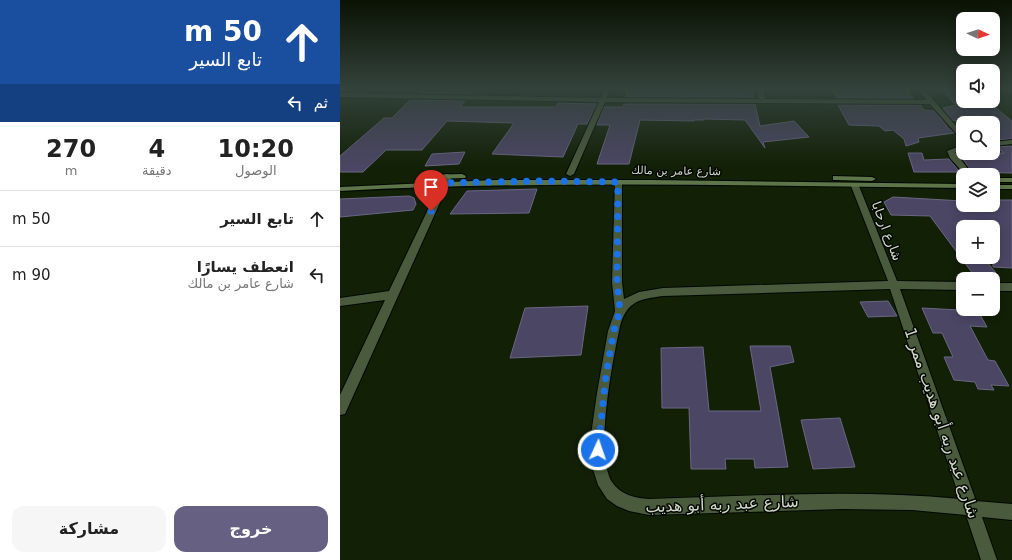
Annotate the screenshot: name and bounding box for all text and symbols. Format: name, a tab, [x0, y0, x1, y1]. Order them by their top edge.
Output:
north arrow	[956, 12, 1000, 56]
map controls	[956, 12, 1000, 316]
text: 50 m	[184, 15, 262, 48]
icon: ahead	[276, 16, 328, 68]
text: تابع السير	[189, 49, 262, 70]
button: sound	[956, 64, 1000, 108]
icon: left	[284, 92, 306, 114]
text: ثم	[314, 94, 328, 112]
button: search	[956, 116, 1000, 160]
text: 270	[46, 135, 96, 163]
text: 4	[149, 135, 165, 163]
text: 10:20	[218, 135, 294, 163]
text: m	[65, 163, 77, 178]
text: دقيقة	[142, 163, 172, 178]
text: الوصول	[235, 163, 277, 178]
street label: شارع عامر بن مالك	[631, 164, 721, 178]
button: layers	[956, 168, 1000, 212]
pin	[414, 170, 448, 211]
icon: arrive	[420, 176, 442, 198]
street label: شارع ارحابا	[868, 199, 905, 263]
icon: ahead	[306, 208, 328, 230]
text: 50 m	[12, 210, 51, 228]
text: تابع السير	[220, 210, 294, 228]
button: +	[956, 220, 1000, 264]
text: انعطف يسارًا	[197, 258, 294, 276]
icon: left	[306, 264, 328, 286]
text: 90 m	[12, 266, 51, 284]
button: −	[956, 272, 1000, 316]
text: شارع عامر بن مالك	[188, 276, 294, 291]
street label: شارع عبد ربه أبو هديب ممر 1	[899, 325, 985, 521]
position arrow	[577, 429, 619, 471]
street label: شارع عبد ربه أبو هديب	[645, 491, 799, 517]
button: مشاركة	[12, 506, 166, 552]
button: خروج	[174, 506, 328, 552]

